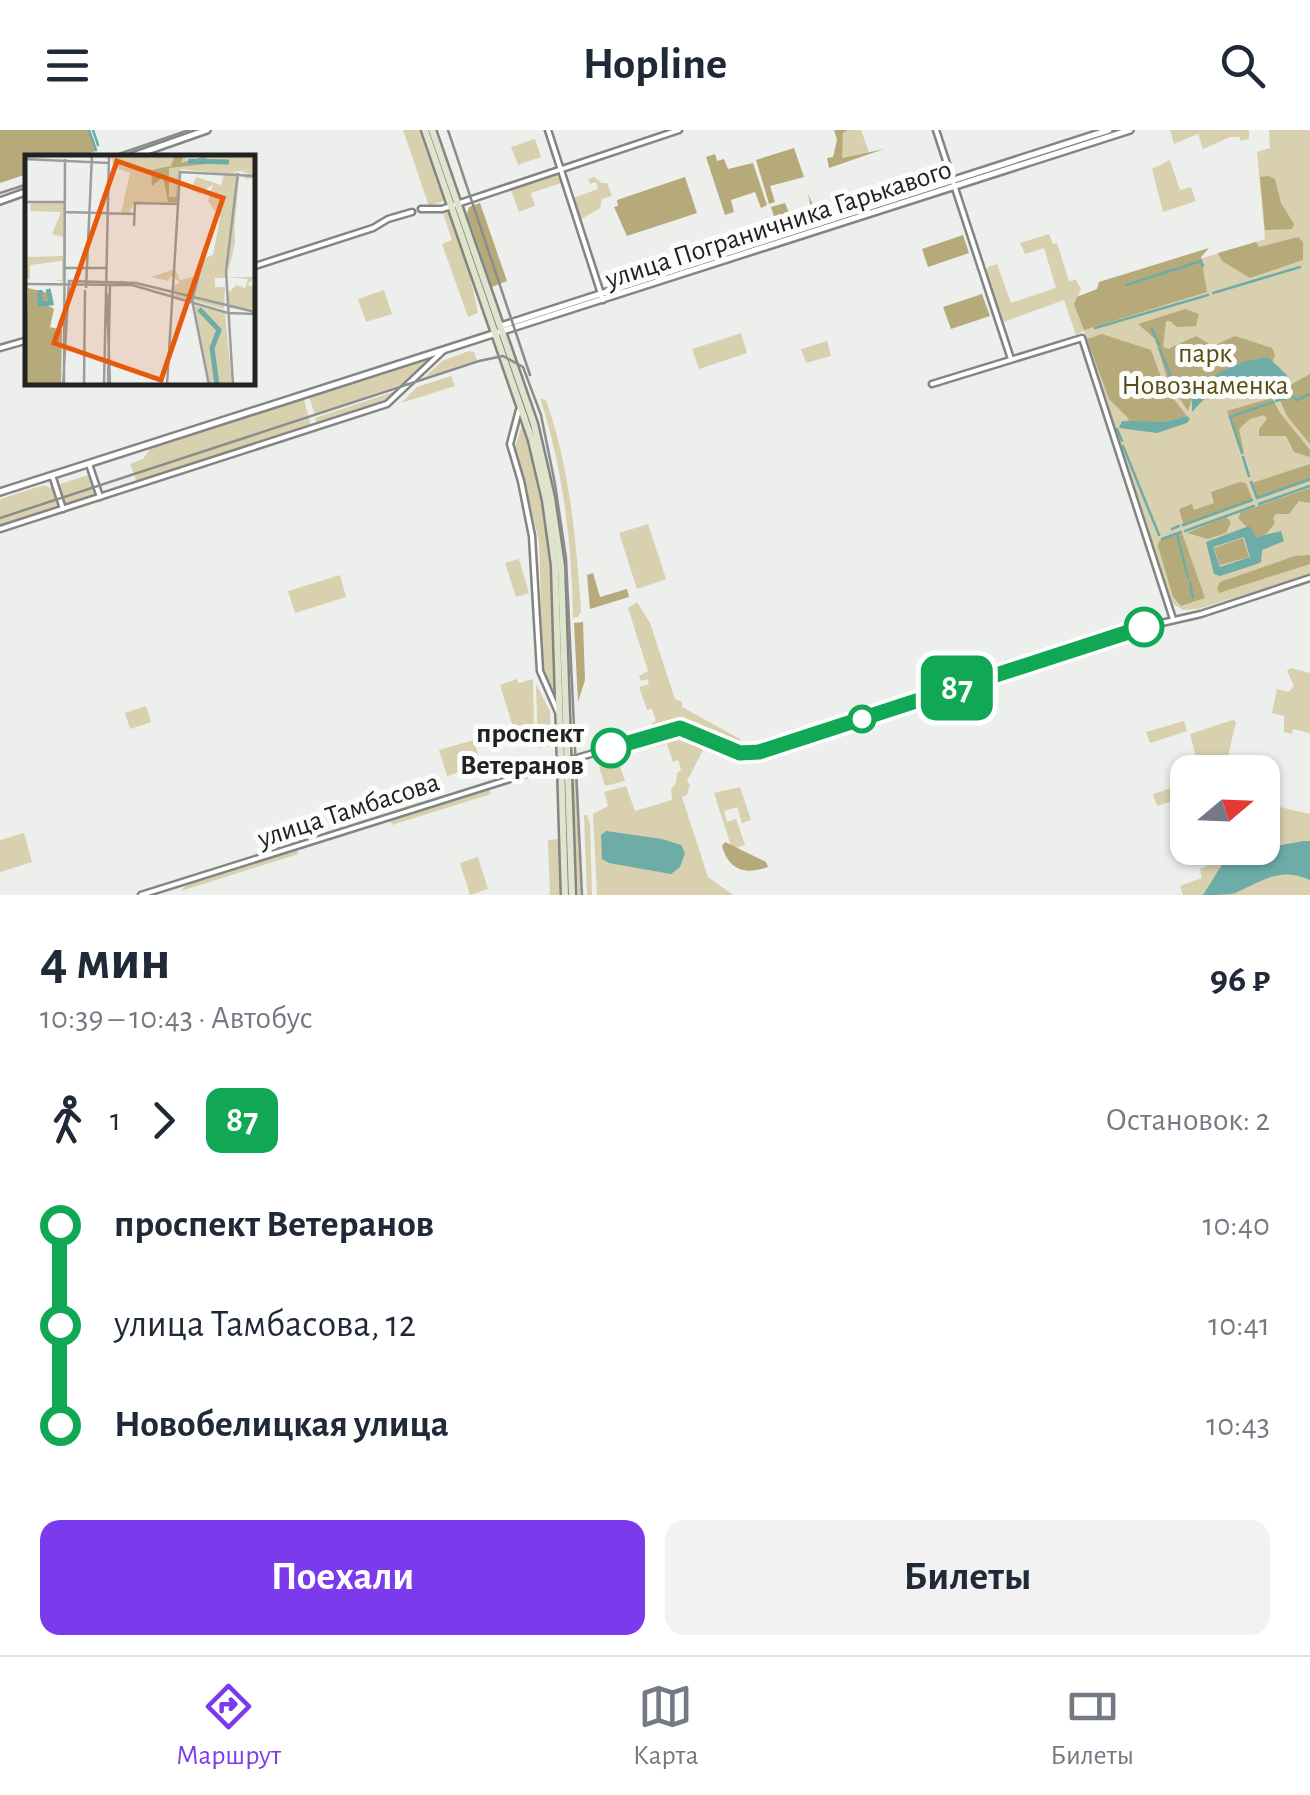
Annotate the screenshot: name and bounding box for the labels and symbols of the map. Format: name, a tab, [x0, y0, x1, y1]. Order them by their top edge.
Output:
inset map	[25, 155, 255, 385]
street label: улица Пограничника Гарькавого	[601, 156, 955, 294]
park label: парк Новознаменка	[1121, 340, 1289, 400]
unlabelled marker	[1125, 608, 1163, 646]
line badge: 87	[912, 656, 1002, 720]
unlabelled marker	[849, 706, 875, 732]
place label: проспект Ветеранов	[460, 720, 585, 780]
marker: проспект Ветеранов	[592, 729, 630, 767]
north arrow	[1170, 755, 1280, 865]
street label: улица Тамбасова	[253, 768, 443, 854]

